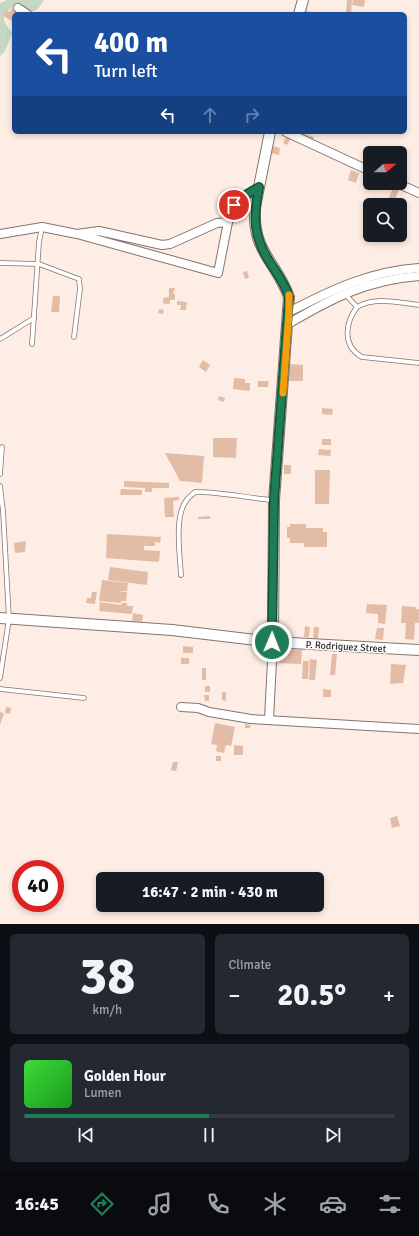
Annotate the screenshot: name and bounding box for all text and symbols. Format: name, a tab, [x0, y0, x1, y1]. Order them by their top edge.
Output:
text: 400 m	[94, 26, 168, 60]
icon: left	[28, 28, 80, 80]
text: Turn left	[94, 60, 157, 82]
icon: left	[157, 104, 179, 126]
icon: ahead	[199, 104, 221, 126]
icon: right	[241, 104, 263, 126]
north arrow	[363, 146, 407, 190]
map controls	[363, 146, 407, 242]
pin	[217, 188, 251, 222]
icon: arrive	[223, 194, 245, 216]
button: search	[363, 198, 407, 242]
position arrow	[251, 621, 293, 663]
street label: P. Rodriguez Street	[305, 639, 387, 655]
speed limit sign: 40	[12, 860, 64, 912]
text: 16:47 · 2 min · 430 m	[142, 883, 278, 901]
text: 38	[79, 944, 135, 1008]
text: Climate	[229, 957, 271, 973]
text: 20.5°	[277, 977, 346, 1014]
text: −	[229, 982, 240, 1009]
text: +	[383, 982, 395, 1009]
text: km/h	[93, 1002, 122, 1018]
text: Golden Hour	[84, 1067, 166, 1085]
text: Lumen	[84, 1085, 122, 1101]
icon: previous	[75, 1124, 97, 1146]
icon: pause	[198, 1124, 220, 1146]
icon: next	[322, 1124, 344, 1146]
icon: directions	[88, 1190, 116, 1218]
icon: music	[146, 1190, 174, 1218]
icon: phone	[204, 1190, 232, 1218]
icon: climate	[261, 1190, 289, 1218]
icon: car	[319, 1190, 347, 1218]
icon: filters	[376, 1190, 404, 1218]
text: 16:45	[15, 1193, 59, 1215]

